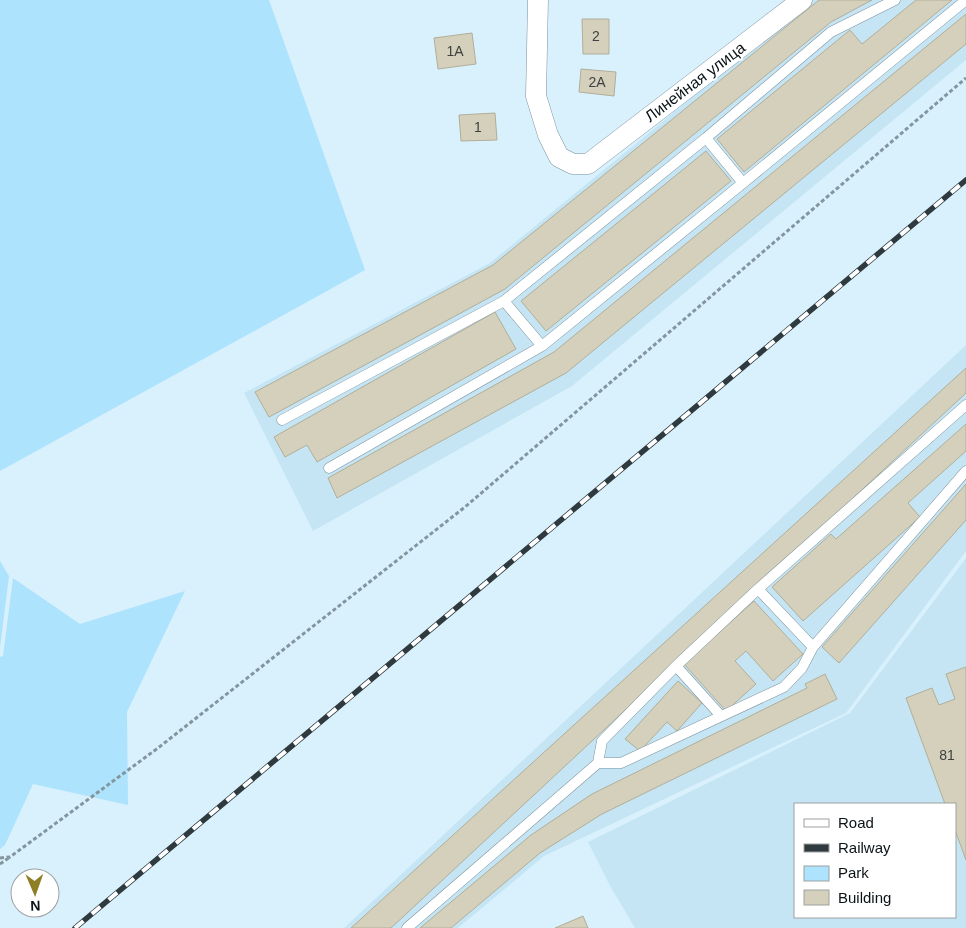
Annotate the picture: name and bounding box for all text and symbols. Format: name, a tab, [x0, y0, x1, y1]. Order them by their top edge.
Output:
house number: 2	[592, 28, 600, 44]
street label: Линейная улица	[642, 39, 748, 125]
house number: 1А	[446, 43, 464, 59]
house number: 2А	[588, 74, 606, 90]
house number: 1	[474, 119, 482, 135]
house number: 81	[939, 747, 955, 763]
legend	[794, 803, 956, 918]
text: Road	[838, 814, 874, 831]
text: Railway	[838, 839, 891, 856]
text: Park	[838, 864, 869, 881]
north arrow	[10, 868, 60, 918]
text: Building	[838, 889, 891, 906]
text: N	[30, 898, 41, 914]

